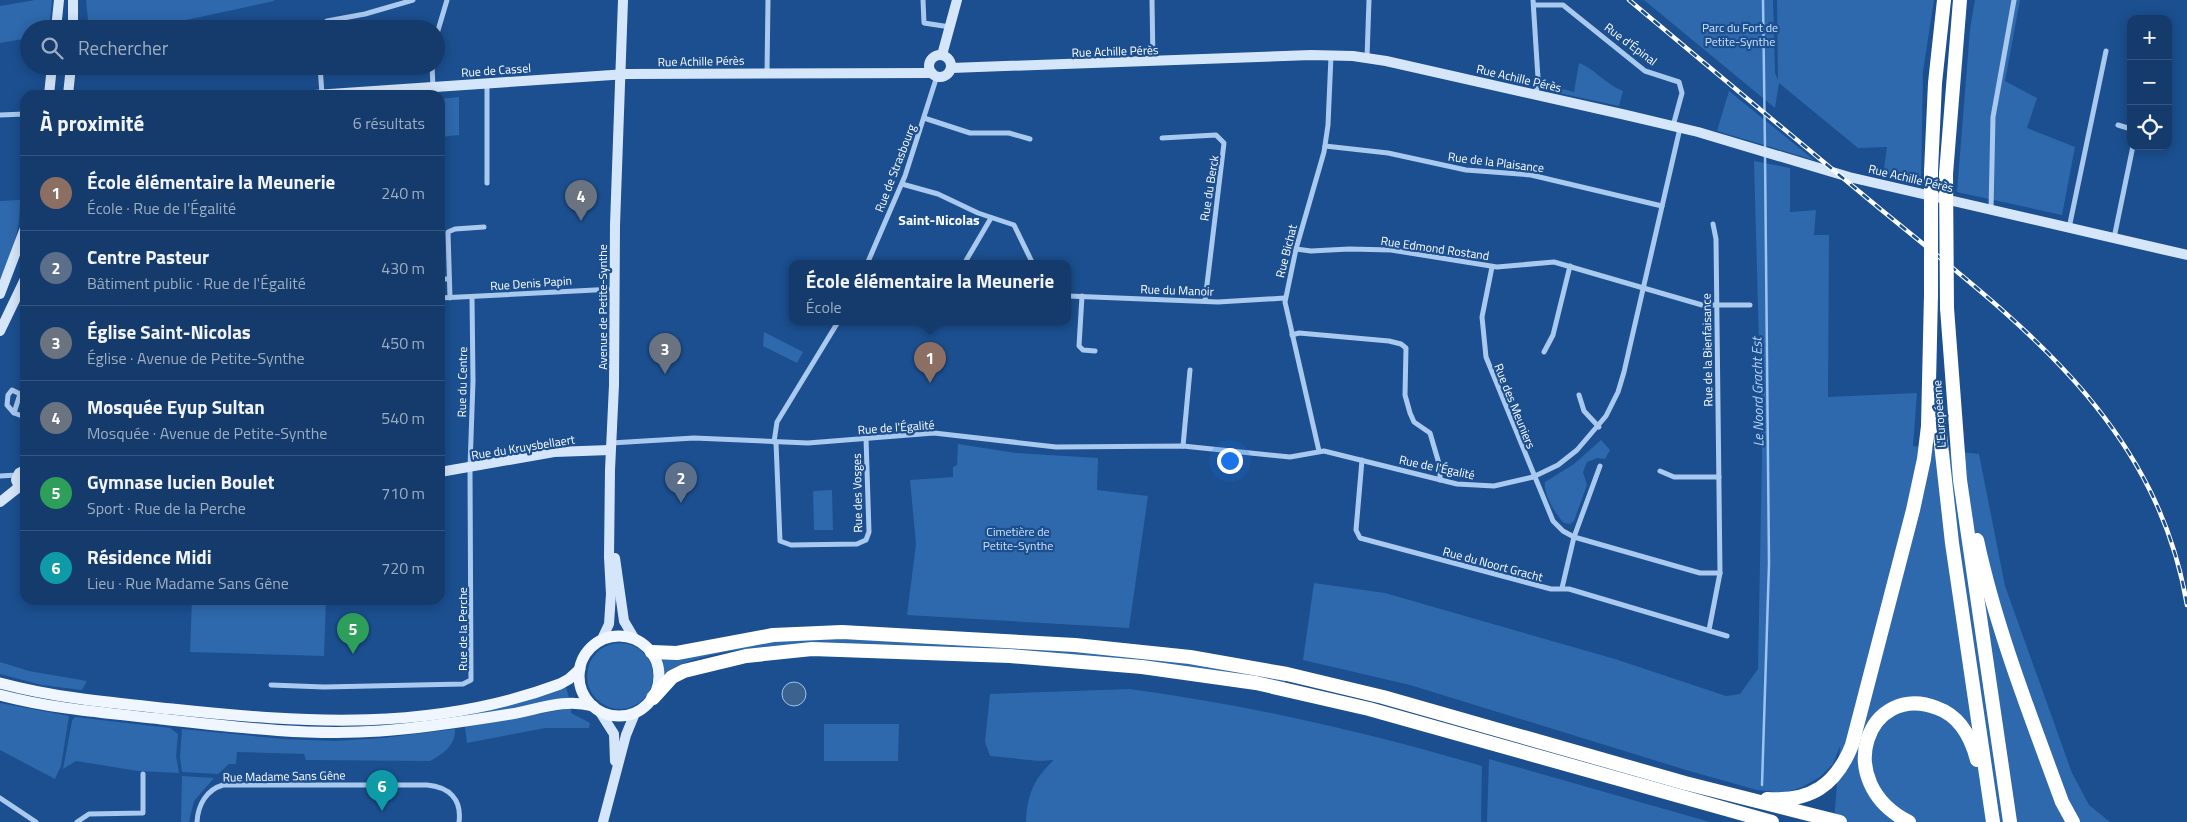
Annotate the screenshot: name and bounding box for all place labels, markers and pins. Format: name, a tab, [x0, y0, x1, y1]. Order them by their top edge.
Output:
pin: 4	[565, 180, 597, 221]
pin: 3	[649, 333, 681, 374]
pin: 1	[914, 342, 946, 383]
pin: 2	[665, 462, 697, 503]
pin: 5	[337, 613, 369, 654]
pin: 6	[366, 770, 398, 811]

